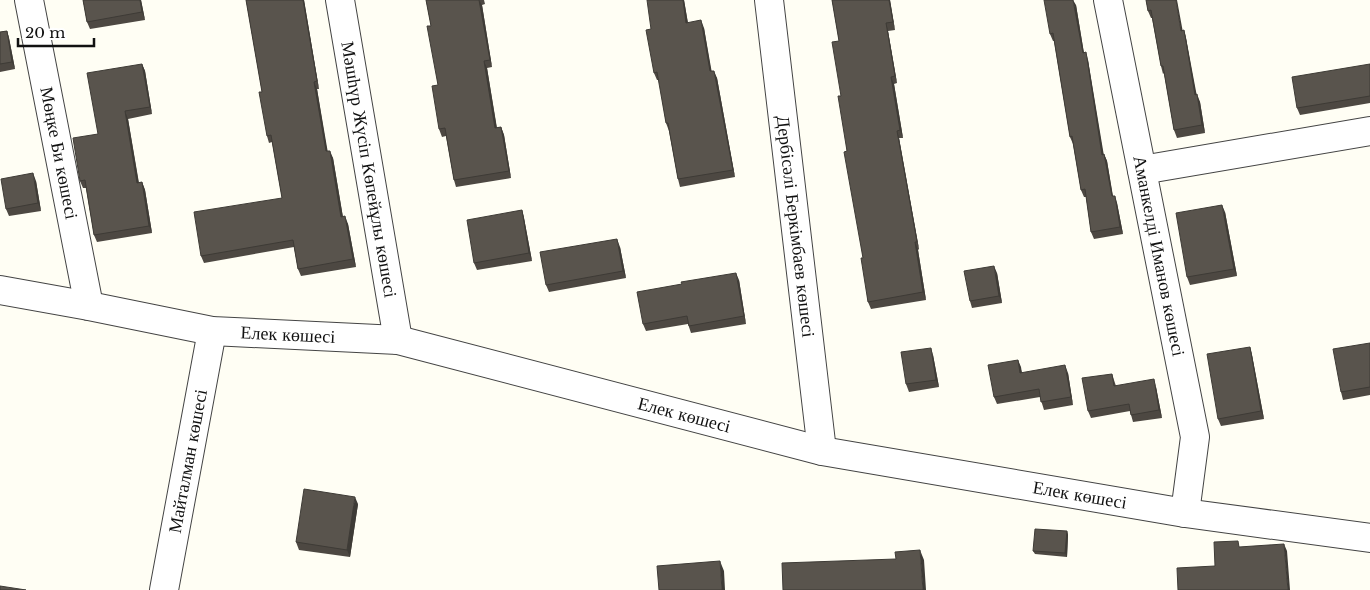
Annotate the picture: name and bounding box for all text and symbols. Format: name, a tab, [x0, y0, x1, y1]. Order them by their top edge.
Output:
scale bar	[18, 15, 94, 47]
text: 20 m	[25, 23, 65, 42]
street label: Мәшһүр Жүсіп Көпейұлы көшесі	[336, 40, 402, 299]
street label: Мөңке Би көшесі	[35, 85, 83, 221]
street label: Дербісәлі Беркімбаев көшесі	[772, 114, 820, 339]
street label: Аманкелді Иманов көшесі	[1128, 154, 1190, 358]
street label: Елек көшесі	[240, 321, 336, 348]
street label: Майталман көшесі	[164, 387, 212, 535]
street label: Елек көшесі	[635, 392, 733, 438]
street label: Елек көшесі	[1031, 476, 1128, 514]

